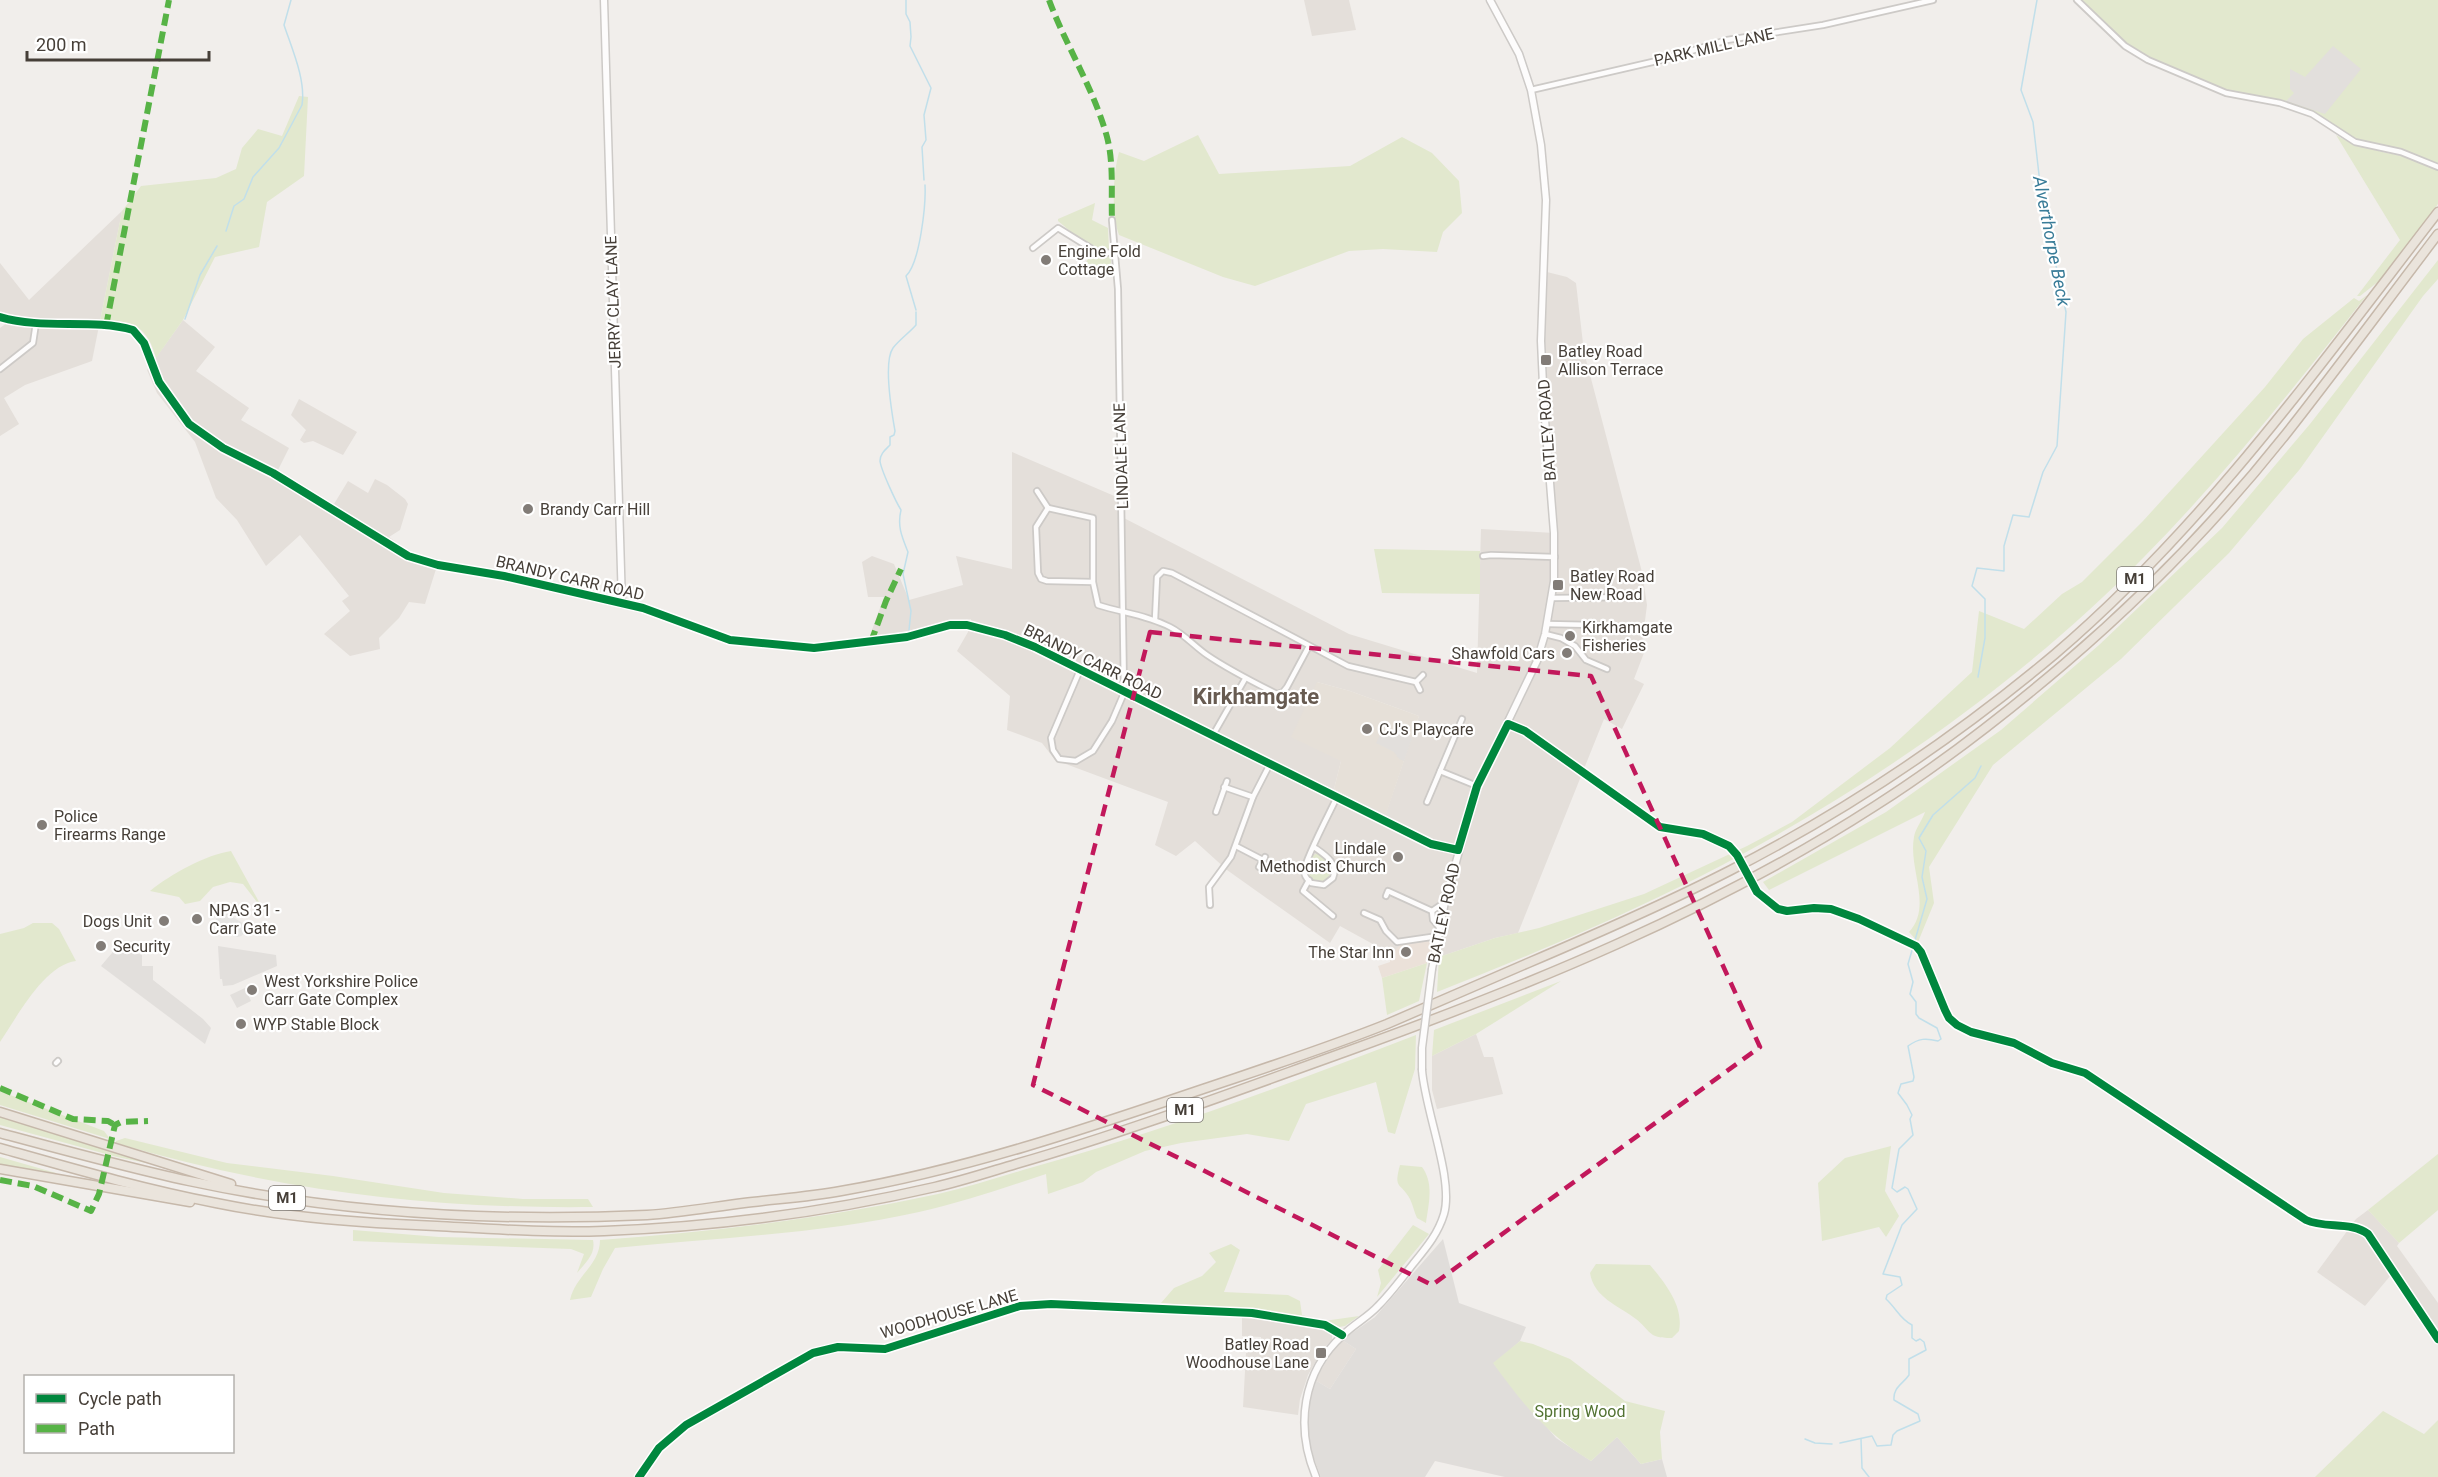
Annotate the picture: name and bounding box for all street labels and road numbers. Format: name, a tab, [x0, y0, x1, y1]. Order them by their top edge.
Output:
street label: PARK MILL LANE	[1652, 24, 1776, 70]
street label: JERRY CLAY LANE	[601, 235, 625, 369]
street label: BATLEY ROAD	[1534, 379, 1560, 481]
street label: LINDALE LANE	[1110, 402, 1132, 510]
street label: BRANDY CARR ROAD	[494, 552, 646, 604]
road number: M1	[2117, 567, 2153, 591]
street label: BRANDY CARR ROAD	[1021, 620, 1165, 704]
street label: BATLEY ROAD	[1424, 861, 1464, 965]
road number: M1	[1167, 1098, 1203, 1122]
road number: M1	[269, 1186, 305, 1210]
street label: WOODHOUSE LANE	[878, 1285, 1020, 1343]

